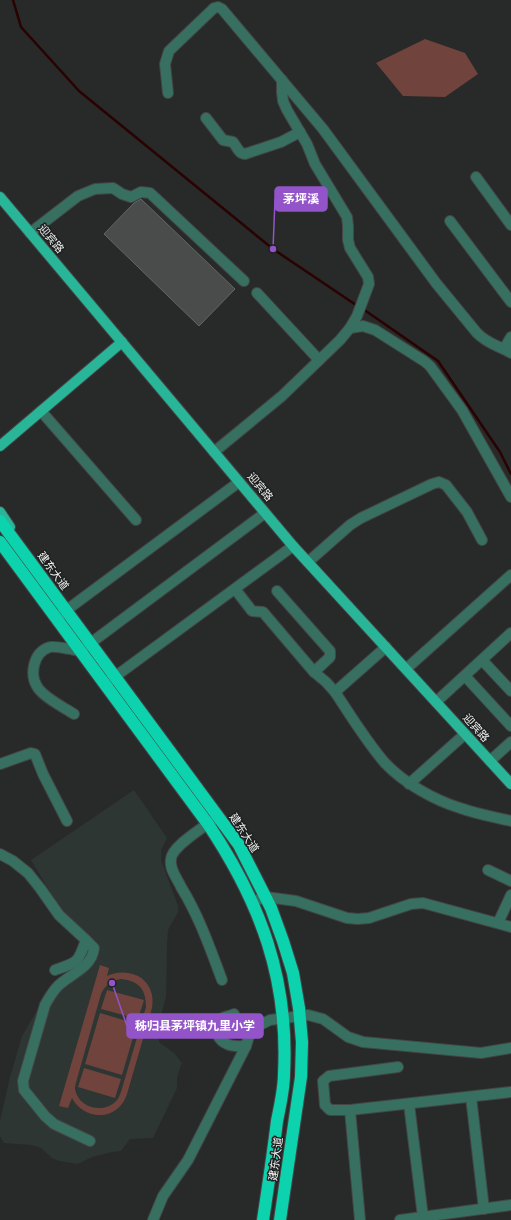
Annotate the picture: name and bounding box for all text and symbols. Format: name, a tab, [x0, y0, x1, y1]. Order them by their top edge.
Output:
callout: 茅坪溪	[275, 187, 327, 211]
text: 茅坪溪	[283, 192, 319, 207]
street label: 迎宾路	[35, 222, 67, 256]
street label: 迎宾路	[244, 470, 276, 504]
street label: 建东大道	[35, 549, 71, 593]
street label: 迎宾路	[460, 711, 492, 745]
street label: 建东大道	[227, 811, 261, 855]
callout: 秭归县茅坪镇九里小学	[127, 1014, 263, 1038]
text: 秭归县茅坪镇九里小学	[135, 1019, 255, 1034]
street label: 建东大道	[267, 1136, 285, 1182]

